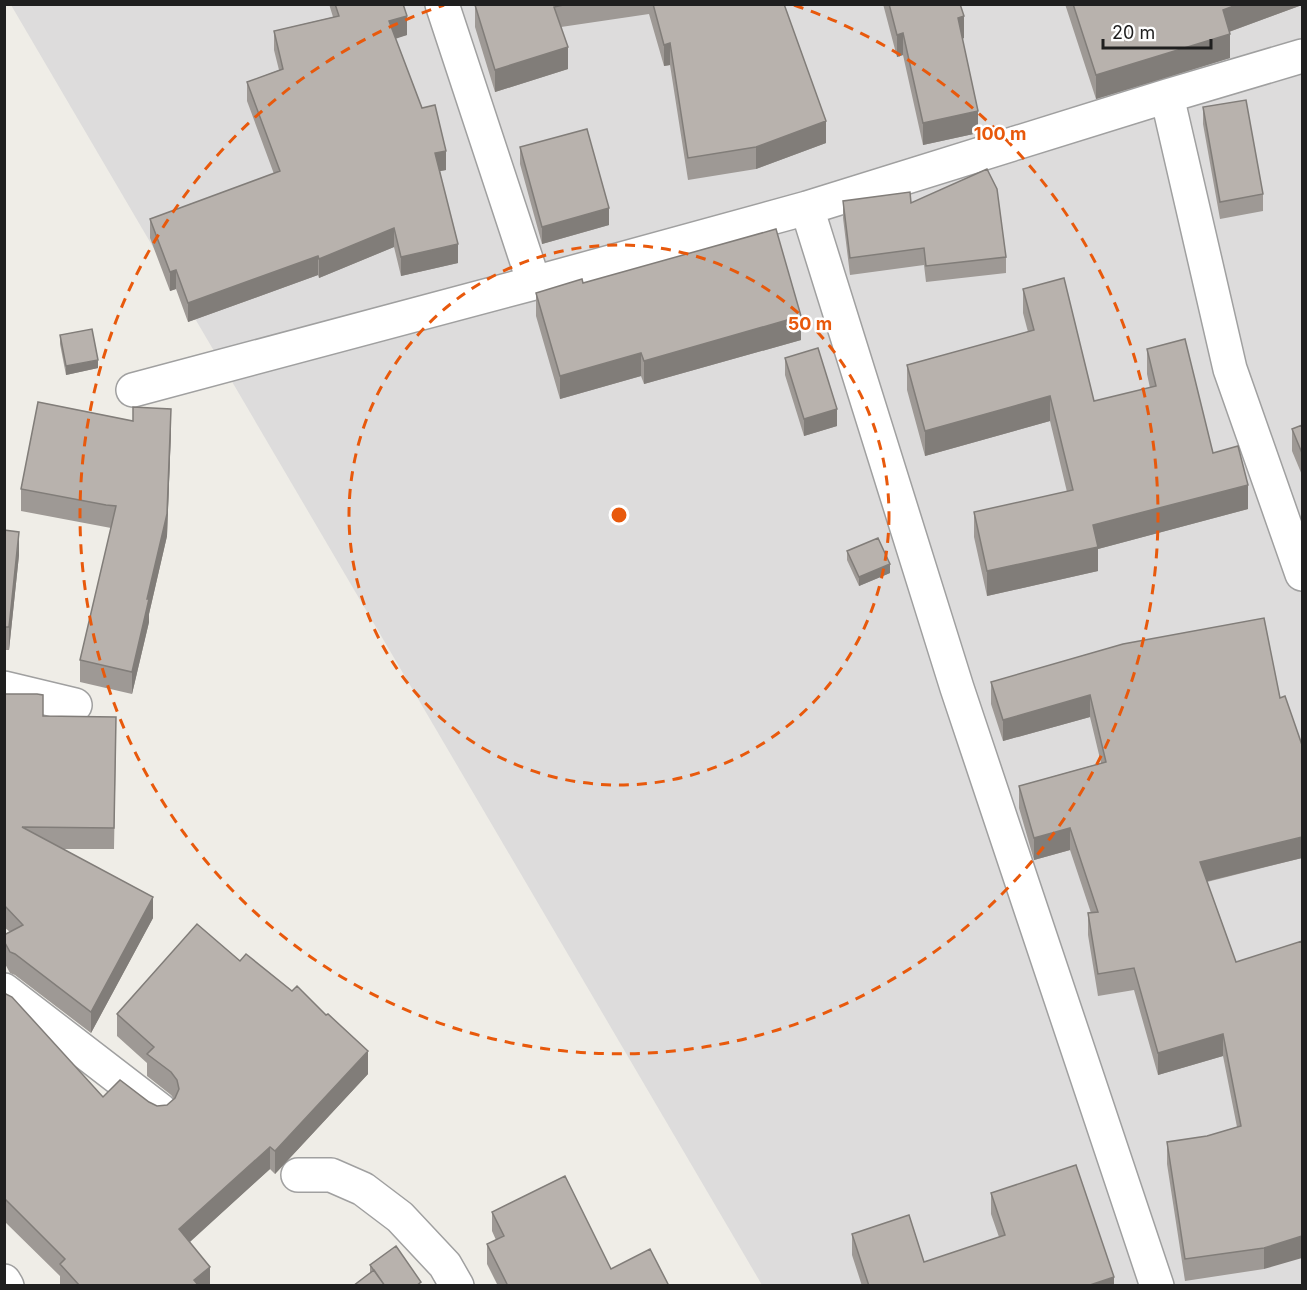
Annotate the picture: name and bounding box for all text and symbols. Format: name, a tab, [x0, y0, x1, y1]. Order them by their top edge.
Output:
scale bar	[1103, 12, 1211, 50]
text: 20 m	[1112, 22, 1155, 43]
text: 100 m	[974, 123, 1026, 144]
text: 50 m	[788, 313, 832, 334]
centre of rings	[609, 505, 629, 525]

